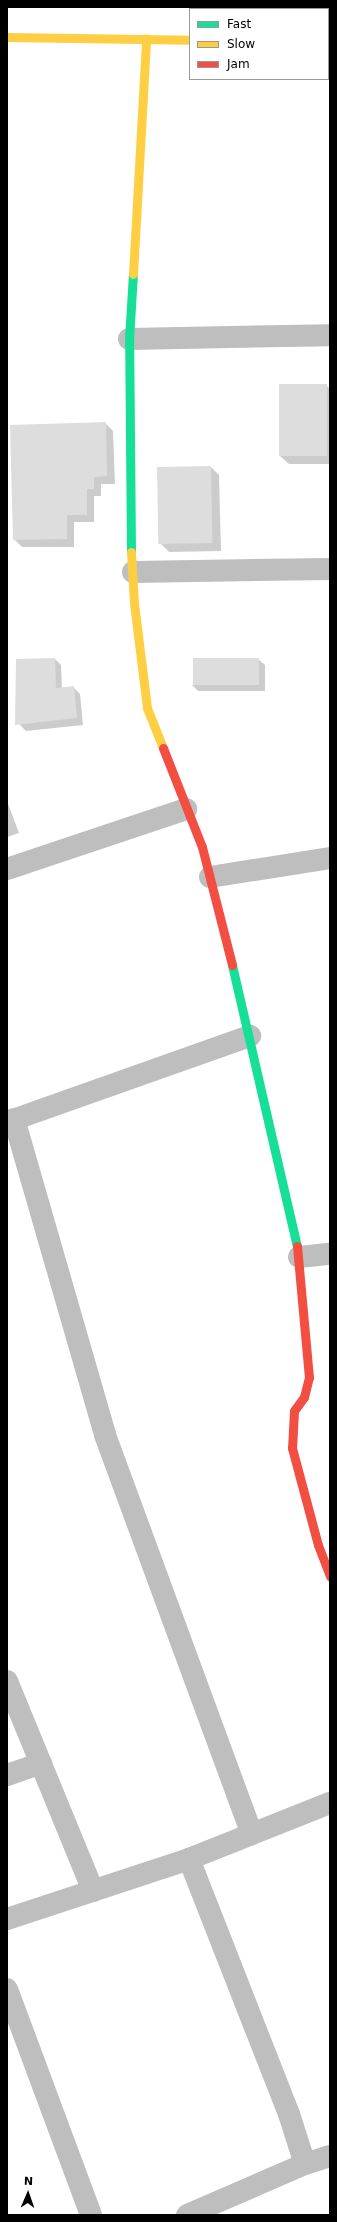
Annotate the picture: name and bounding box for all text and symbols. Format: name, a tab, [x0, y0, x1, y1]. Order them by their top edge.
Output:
legend	[189, 8, 329, 80]
text: Fast	[227, 17, 251, 31]
text: Slow	[227, 37, 255, 51]
text: Jam	[227, 57, 250, 71]
north arrow	[8, 2174, 48, 2214]
text: N	[24, 2175, 33, 2188]

